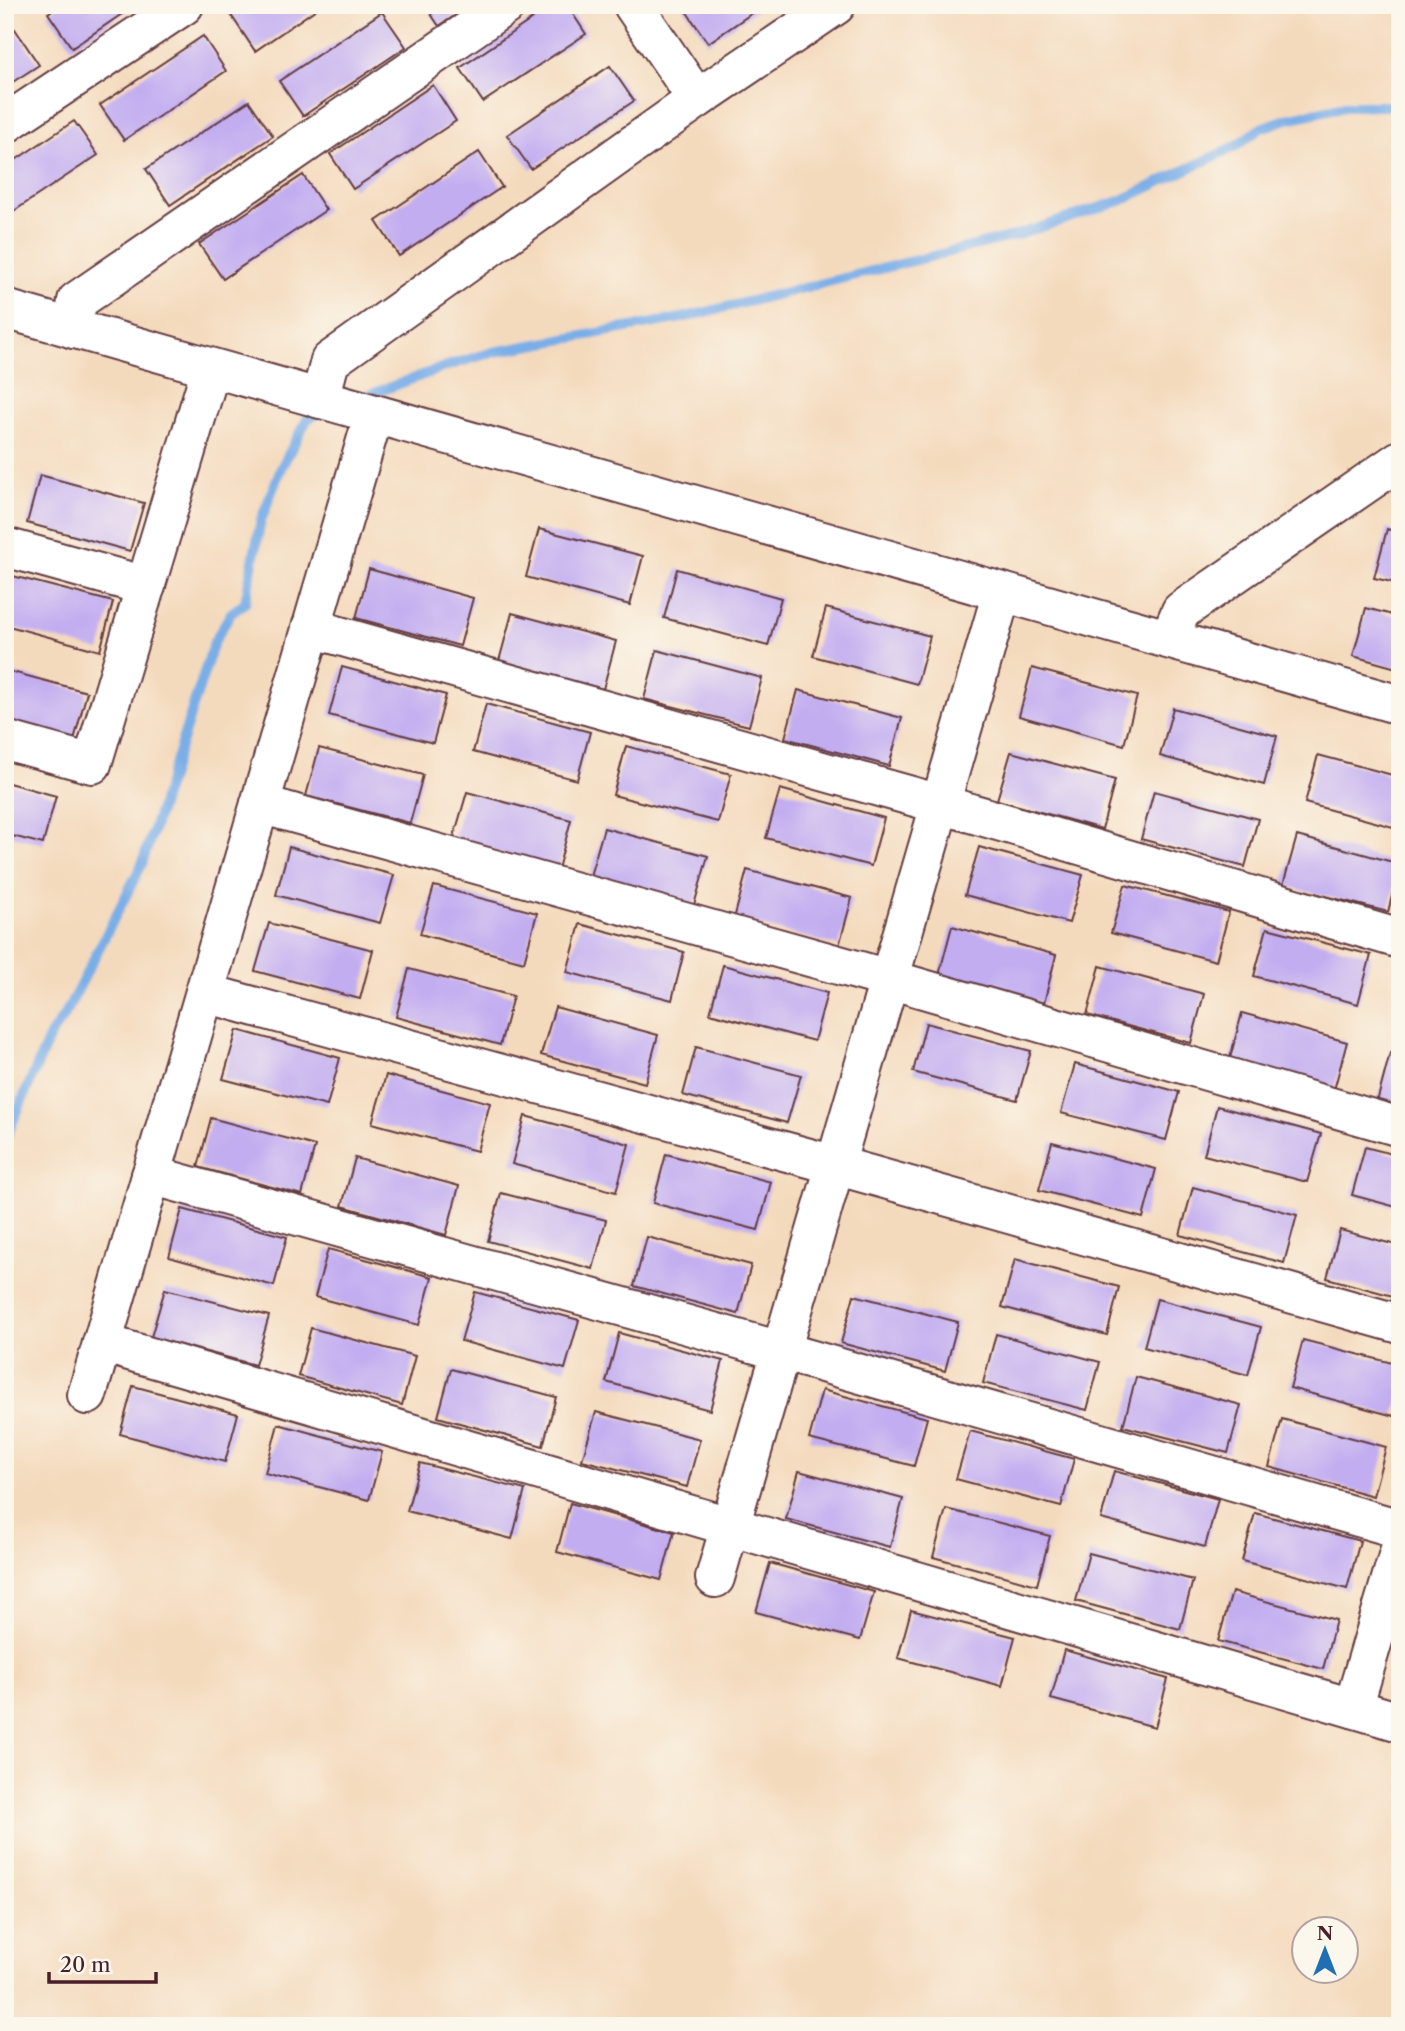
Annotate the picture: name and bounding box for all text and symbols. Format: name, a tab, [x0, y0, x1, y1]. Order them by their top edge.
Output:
north arrow	[1290, 1916, 1360, 1986]
text: N	[1317, 1922, 1333, 1945]
scale bar	[49, 1940, 156, 1984]
text: 20 m	[60, 1952, 111, 1977]

